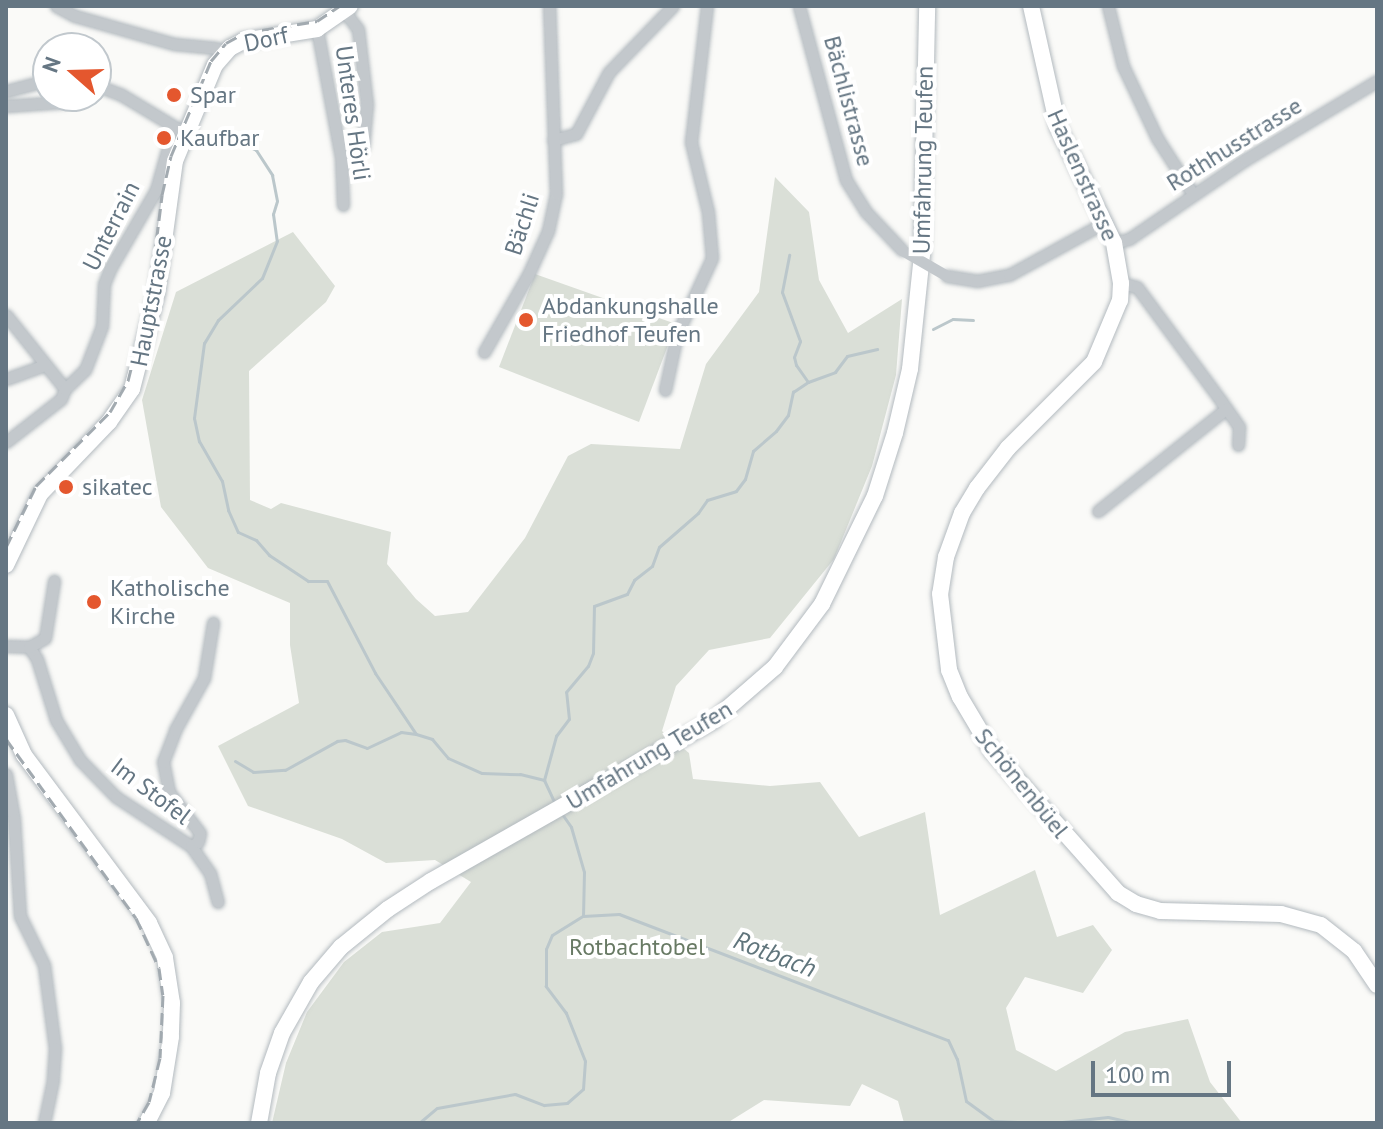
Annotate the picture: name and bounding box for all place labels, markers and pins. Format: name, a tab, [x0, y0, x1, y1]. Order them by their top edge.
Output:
place label: Spar	[190, 81, 236, 109]
marker: Spar	[165, 86, 183, 104]
place label: Kaufbar	[180, 124, 259, 152]
marker: Kaufbar	[155, 129, 173, 147]
place label: Abdankungshalle Friedhof Teufen	[542, 292, 719, 348]
marker: Abdankungshalle Friedhof Teufen	[517, 311, 535, 329]
place label: sikatec	[82, 473, 153, 501]
marker: sikatec	[57, 478, 75, 496]
place label: Katholische Kirche	[110, 574, 230, 630]
marker: Katholische Kirche	[85, 593, 103, 611]

